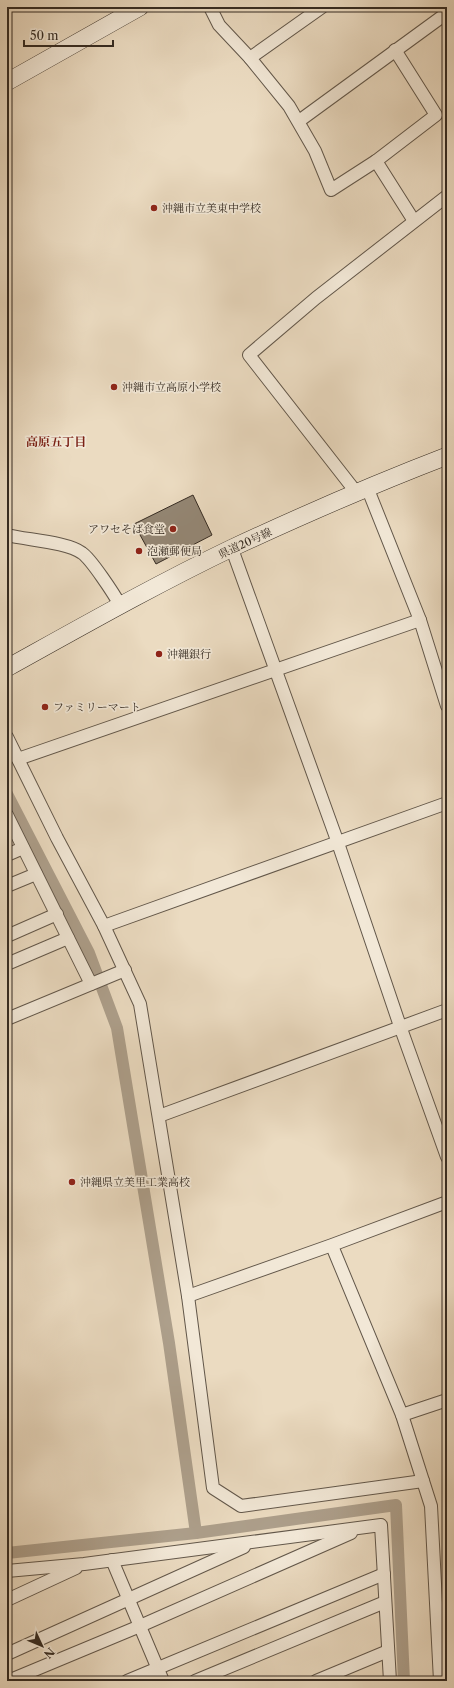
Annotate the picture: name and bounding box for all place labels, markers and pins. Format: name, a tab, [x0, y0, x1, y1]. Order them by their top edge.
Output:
place label: 沖縄市立美東中学校	[162, 201, 261, 215]
marker: 沖縄市立美東中学校	[149, 203, 159, 213]
place label: 沖縄市立高原小学校	[122, 380, 221, 394]
marker: 沖縄市立高原小学校	[109, 382, 119, 392]
place label: アワセそば食堂	[88, 522, 165, 536]
marker: アワセそば食堂	[168, 524, 178, 534]
place label: 泡瀬郵便局	[147, 544, 202, 558]
marker: 泡瀬郵便局	[134, 546, 144, 556]
place label: 沖縄銀行	[167, 647, 211, 661]
marker: 沖縄銀行	[154, 649, 164, 659]
place label: ファミリーマート	[53, 700, 141, 714]
marker: ファミリーマート	[40, 702, 50, 712]
place label: 沖縄県立美里工業高校	[80, 1175, 190, 1189]
marker: 沖縄県立美里工業高校	[67, 1177, 77, 1187]

